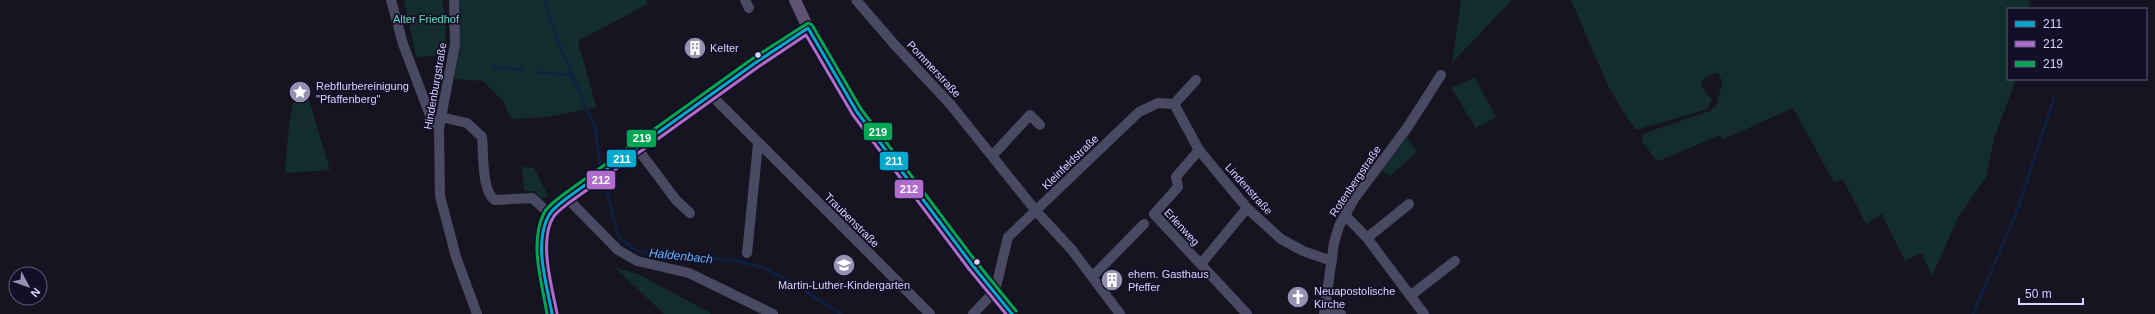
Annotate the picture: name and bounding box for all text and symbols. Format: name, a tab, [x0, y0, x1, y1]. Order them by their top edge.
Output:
legend	[2007, 8, 2147, 80]
park label: Alter Friedhof	[393, 13, 460, 25]
text: 211	[2043, 17, 2062, 31]
building icon: Kelter	[682, 35, 708, 61]
text: 212	[2043, 37, 2063, 51]
street label: Pommerstraße	[905, 38, 963, 100]
street label: Hindenburgstraße	[421, 42, 449, 130]
place label: Kelter	[710, 42, 739, 54]
unlabelled marker	[753, 50, 763, 60]
text: 219	[2043, 57, 2063, 71]
place icon: Rebflurbereinigung "Pfaffenberg"	[287, 79, 313, 105]
place label: Rebflurbereinigung "Pfaffenberg"	[316, 80, 409, 105]
line badge: 219	[863, 122, 893, 141]
text: 219	[869, 126, 887, 138]
line badge: 219	[626, 129, 657, 148]
text: 219	[633, 132, 651, 144]
street label: Kleinfeldstraße	[1039, 132, 1101, 192]
street label: Rotenbergstraße	[1327, 143, 1383, 219]
line badge: 211	[606, 149, 637, 168]
line badge: 211	[879, 151, 909, 171]
text: 211	[613, 153, 631, 165]
text: 211	[885, 155, 903, 167]
street label: Lindenstraße	[1223, 161, 1275, 217]
line badge: 212	[586, 170, 616, 190]
text: 212	[592, 174, 610, 186]
line badge: 212	[894, 179, 924, 199]
text: 212	[900, 183, 918, 195]
street label: Traubenstraße	[822, 190, 882, 250]
street label: Erlenweg	[1162, 206, 1202, 248]
water label: Haldenbach	[648, 246, 714, 266]
school or university icon: Martin-Luther-Kindergarten	[831, 252, 857, 278]
unlabelled marker	[972, 257, 982, 267]
north arrow	[8, 266, 48, 306]
building icon: ehem. Gasthaus Pfeffer	[1099, 267, 1125, 293]
place label: ehem. Gasthaus Pfeffer	[1128, 268, 1209, 293]
place label: Martin-Luther-Kindergarten	[778, 279, 910, 291]
scale bar	[2019, 280, 2083, 306]
church icon: Neuapostolische Kirche	[1285, 284, 1311, 310]
place label: Neuapostolische Kirche	[1314, 285, 1395, 310]
text: N	[28, 286, 43, 300]
text: 50 m	[2025, 287, 2052, 301]

